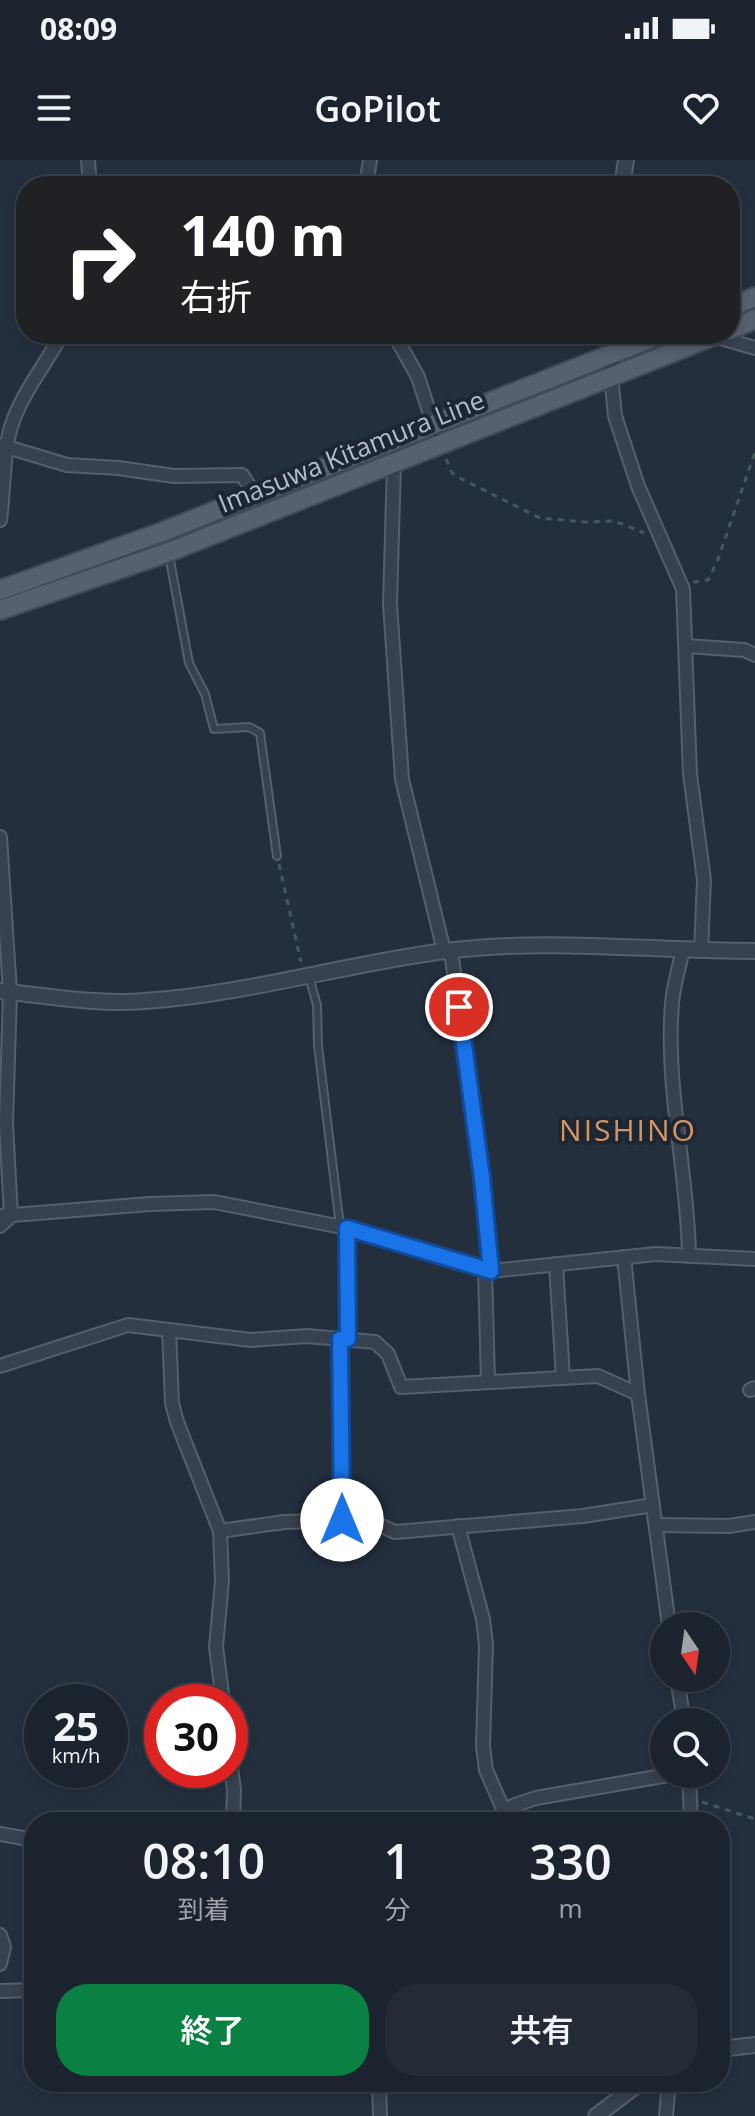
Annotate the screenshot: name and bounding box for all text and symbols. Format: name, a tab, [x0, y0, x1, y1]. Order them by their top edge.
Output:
text: 08:09	[40, 8, 117, 49]
text: GoPilot	[314, 84, 441, 133]
icon: menu	[32, 86, 76, 130]
icon: heart	[679, 86, 723, 130]
text: 140 m	[180, 196, 346, 272]
icon: right	[48, 208, 152, 312]
text: 右折	[180, 272, 252, 321]
street label: Imasuwa Kitamura Line	[213, 381, 489, 521]
pin	[425, 973, 493, 1041]
icon: arrive	[437, 985, 481, 1029]
district label: NISHINO	[559, 1109, 697, 1150]
position arrow	[300, 1478, 384, 1562]
north arrow	[650, 1612, 730, 1692]
map controls	[650, 1612, 730, 1788]
speed limit sign: 30	[144, 1684, 248, 1788]
text: 25	[53, 1698, 99, 1753]
button: search	[650, 1708, 730, 1788]
text: km/h	[52, 1742, 100, 1769]
text: 08:10	[142, 1828, 265, 1893]
text: 1	[384, 1828, 411, 1893]
text: 330	[529, 1829, 612, 1894]
text: m	[558, 1890, 583, 1926]
text: 到着	[178, 1891, 230, 1927]
text: 分	[384, 1891, 410, 1927]
button: 終了	[56, 1984, 369, 2076]
button: 共有	[385, 1984, 698, 2076]

